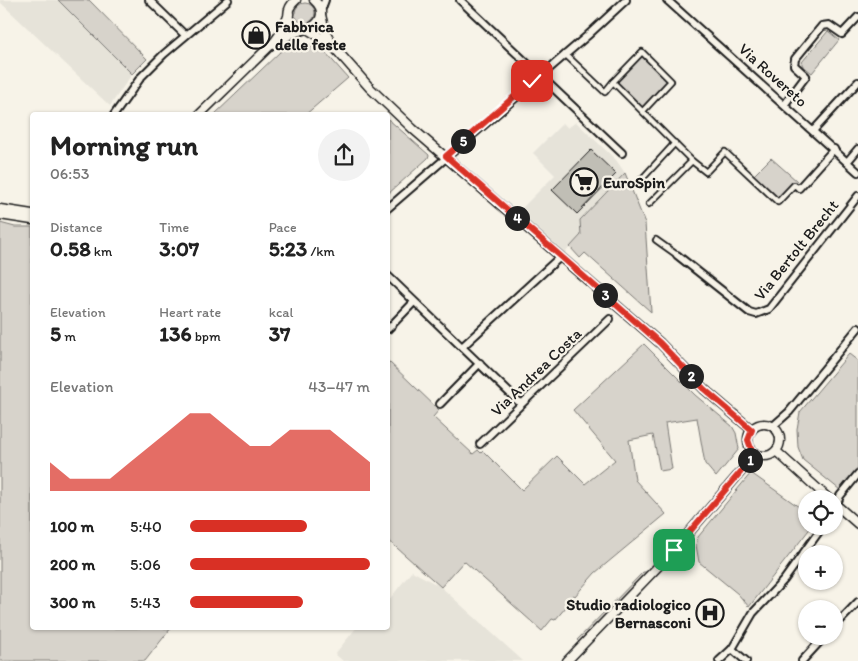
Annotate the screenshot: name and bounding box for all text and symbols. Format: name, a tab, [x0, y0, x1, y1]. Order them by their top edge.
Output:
place label: Fabbrica delle feste	[275, 17, 347, 54]
shop icon: Fabbrica delle feste	[241, 20, 271, 50]
street label: Via Rovereto	[735, 39, 811, 111]
pin	[511, 60, 553, 102]
icon: check	[518, 67, 546, 95]
text: Morning run	[50, 128, 198, 162]
pin: 5	[450, 128, 476, 154]
button: share	[318, 129, 370, 181]
text: 5	[460, 133, 467, 150]
text: 06:53	[50, 164, 89, 183]
supermarket icon: EuroSpin	[569, 167, 599, 197]
place label: EuroSpin	[603, 173, 666, 193]
street label: Via Bertolt Brecht	[750, 196, 842, 304]
pin: 4	[504, 206, 530, 230]
text: 4	[513, 210, 522, 227]
text: Distance	[50, 219, 102, 236]
text: Time	[159, 219, 189, 236]
text: Pace	[269, 219, 297, 236]
text: 0.58	[50, 236, 91, 261]
text: 3:07	[159, 236, 199, 261]
text: 5:23	[269, 236, 307, 261]
text: km	[91, 243, 112, 260]
text: /km	[307, 243, 335, 260]
pin: 3	[592, 282, 618, 308]
text: 3	[602, 287, 609, 304]
text: Elevation	[50, 304, 106, 321]
text: Heart rate	[159, 304, 221, 321]
text: kcal	[269, 304, 294, 321]
text: 5	[50, 321, 61, 346]
text: 136	[159, 321, 192, 346]
text: 37	[269, 321, 291, 346]
street label: Via Andrea Costa	[487, 323, 586, 420]
text: m	[61, 328, 76, 345]
text: bpm	[192, 328, 221, 345]
pin: 2	[678, 364, 704, 388]
text: 2	[688, 368, 695, 385]
text: Elevation	[50, 377, 114, 396]
text: 43–47 m	[308, 377, 370, 396]
pin: 1	[738, 448, 762, 472]
text: 1	[747, 452, 754, 469]
map controls	[798, 490, 843, 645]
button: locate	[798, 490, 843, 535]
text: 100 m	[50, 517, 94, 536]
text: 5:40	[130, 517, 162, 536]
pin	[653, 529, 695, 571]
icon: arrive	[660, 536, 688, 564]
button: +	[798, 545, 843, 590]
text: 200 m	[50, 555, 95, 574]
text: 5:06	[130, 555, 161, 574]
text: 300 m	[50, 593, 96, 612]
text: 5:43	[130, 593, 161, 612]
place label: Studio radiologico Bernasconi	[566, 595, 691, 632]
hospital icon: Studio radiologico Bernasconi	[695, 598, 725, 628]
button: −	[798, 600, 843, 645]

